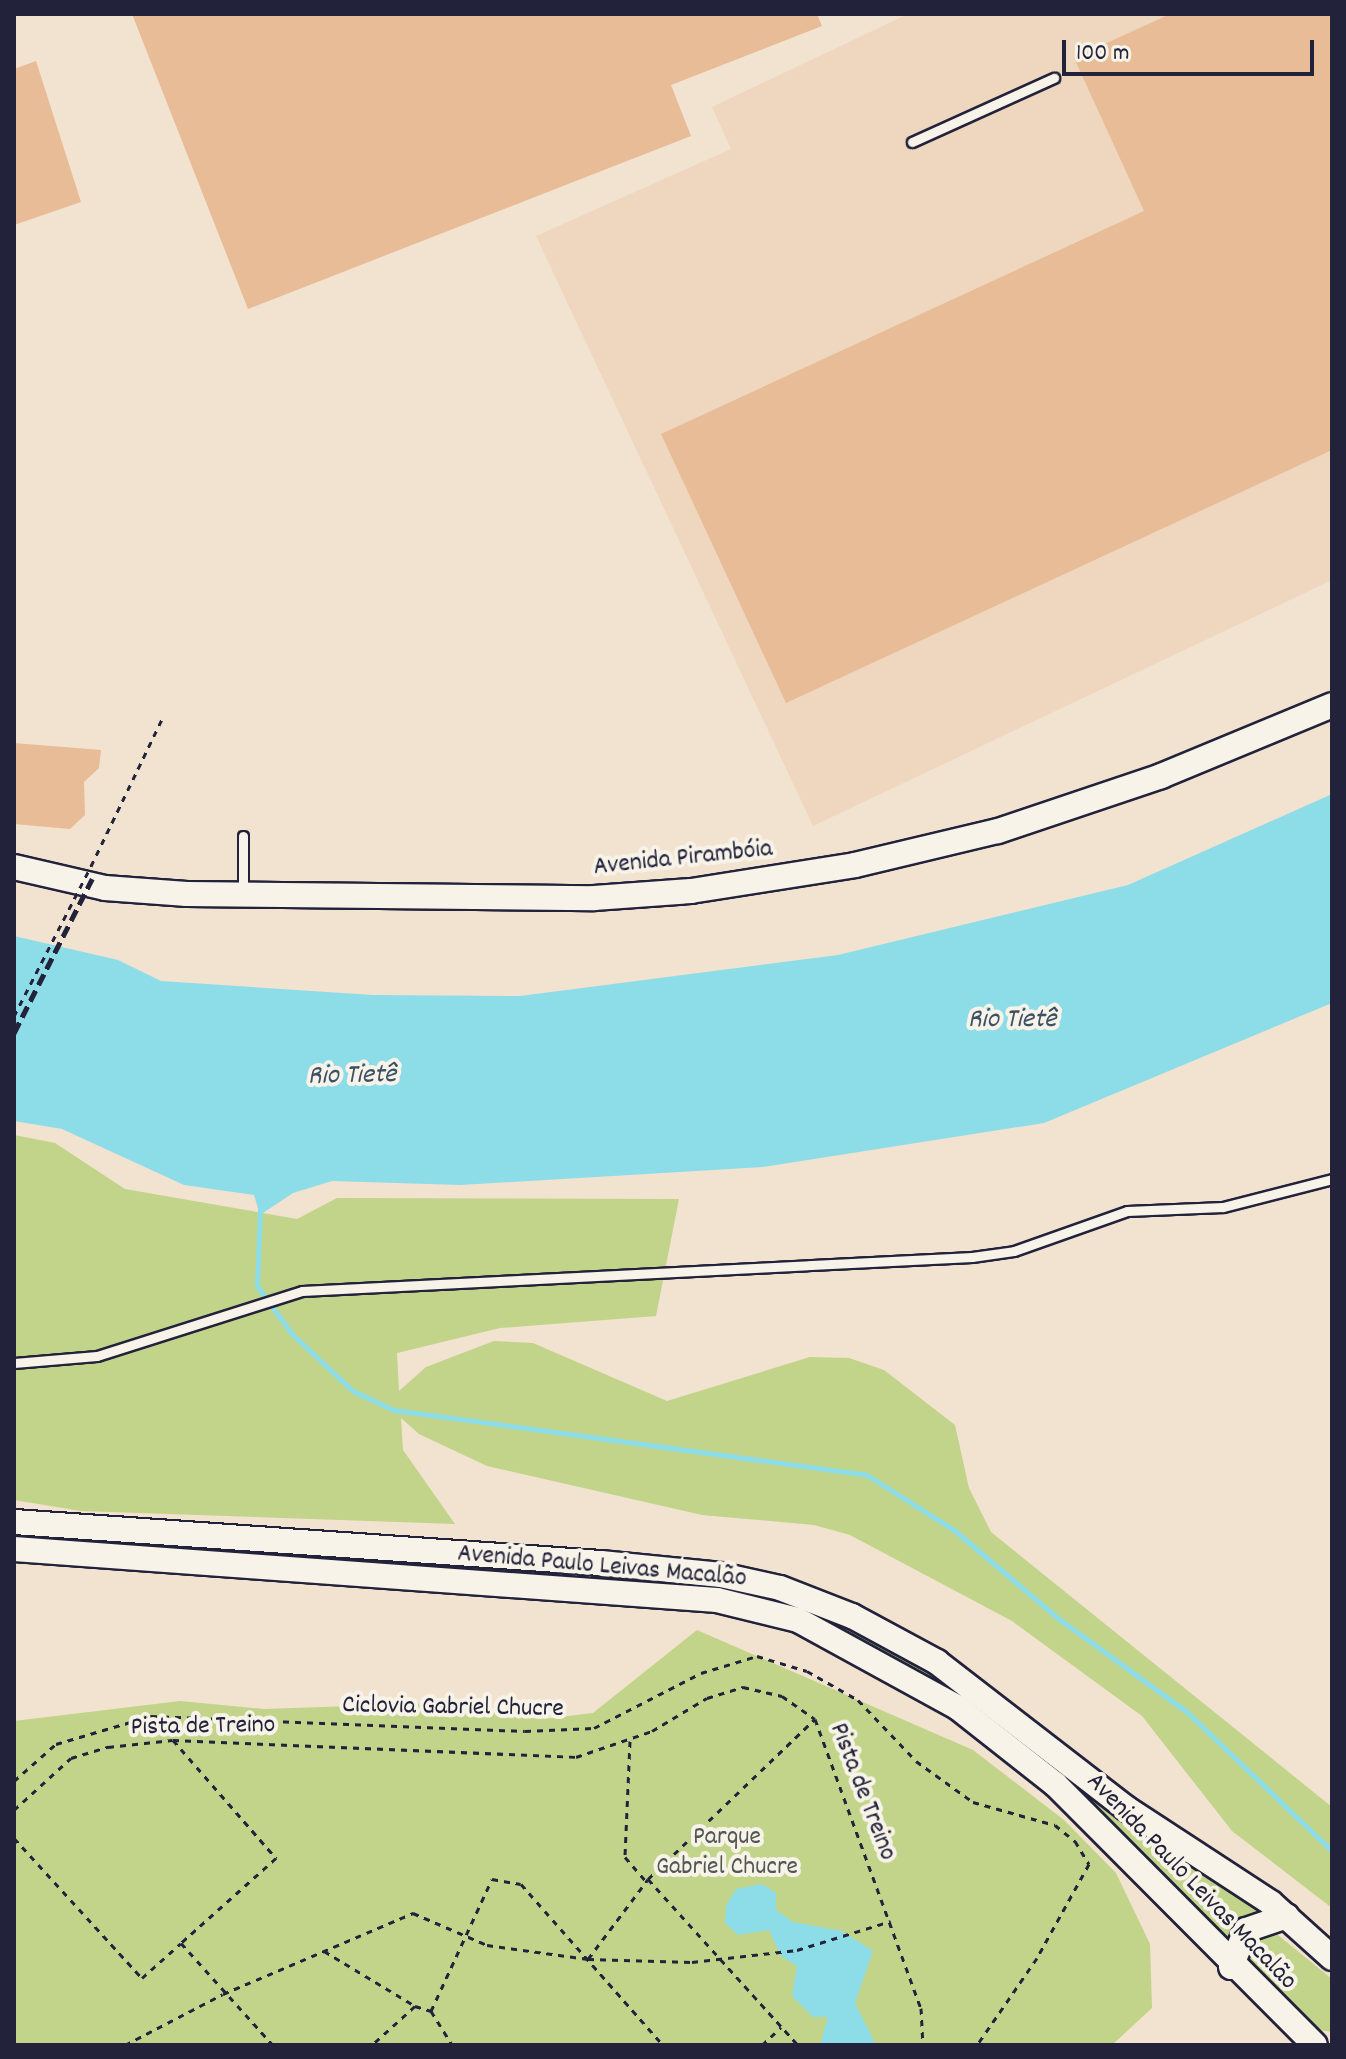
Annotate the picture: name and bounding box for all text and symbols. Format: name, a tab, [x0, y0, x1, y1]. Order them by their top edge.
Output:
scale bar	[1066, 24, 1318, 74]
text: 100 m	[1076, 37, 1129, 71]
street label: Avenida Pirambóia	[592, 834, 774, 884]
water label: Rio Tietê	[968, 1004, 1056, 1038]
water label: Rio Tietê	[307, 1059, 397, 1095]
street label: Avenida Paulo Leivas Macalão	[456, 1539, 748, 1595]
street label: Ciclovia Gabriel Chucre	[342, 1690, 564, 1726]
street label: Pista de Treino	[130, 1710, 276, 1744]
street label: Pista de Treino	[822, 1719, 902, 1865]
street label: Avenida Paulo Leivas Macalão	[1079, 1767, 1303, 1997]
park label: Parque Gabriel Chucre	[656, 1822, 798, 1884]

